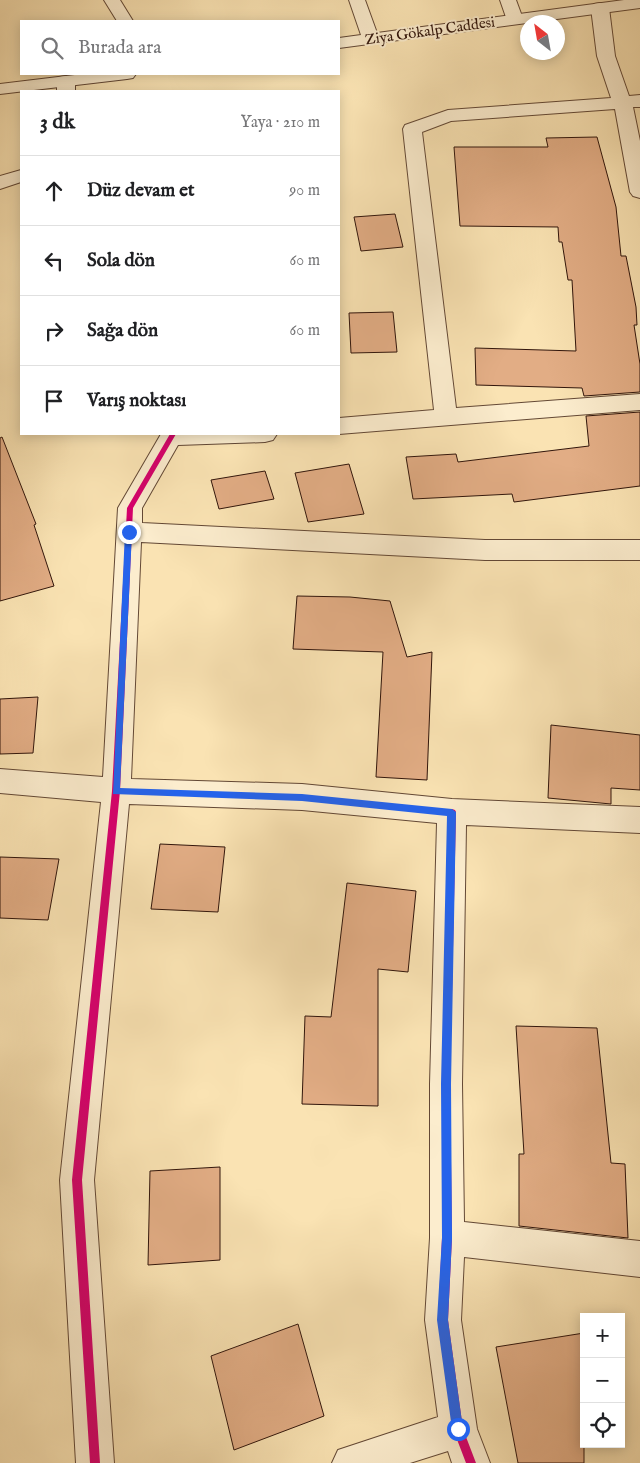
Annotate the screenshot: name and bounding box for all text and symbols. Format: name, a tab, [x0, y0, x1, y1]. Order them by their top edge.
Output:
street label: Ziya Gökalp Caddesi	[364, 12, 496, 50]
north arrow	[520, 15, 565, 60]
search box	[20, 20, 340, 75]
icon: search	[38, 34, 66, 62]
text: Burada ara	[78, 36, 162, 60]
text: 3 dk	[40, 109, 75, 136]
text: Yaya · 210 m	[241, 113, 320, 133]
icon: ahead	[40, 177, 68, 205]
text: Düz devam et	[87, 179, 195, 203]
text: 90 m	[289, 181, 320, 201]
icon: left	[40, 247, 68, 275]
text: Sola dön	[87, 249, 155, 273]
text: 60 m	[290, 251, 320, 271]
icon: right	[40, 317, 68, 345]
text: Sağa dön	[87, 319, 158, 343]
text: 60 m	[290, 321, 320, 341]
icon: arrive	[40, 387, 68, 415]
text: Varış noktası	[87, 389, 186, 413]
route end	[118, 521, 141, 544]
map controls	[580, 1313, 625, 1448]
button: +	[580, 1313, 625, 1358]
button: −	[580, 1358, 625, 1403]
button: locate	[580, 1403, 625, 1448]
route start	[447, 1418, 470, 1441]

